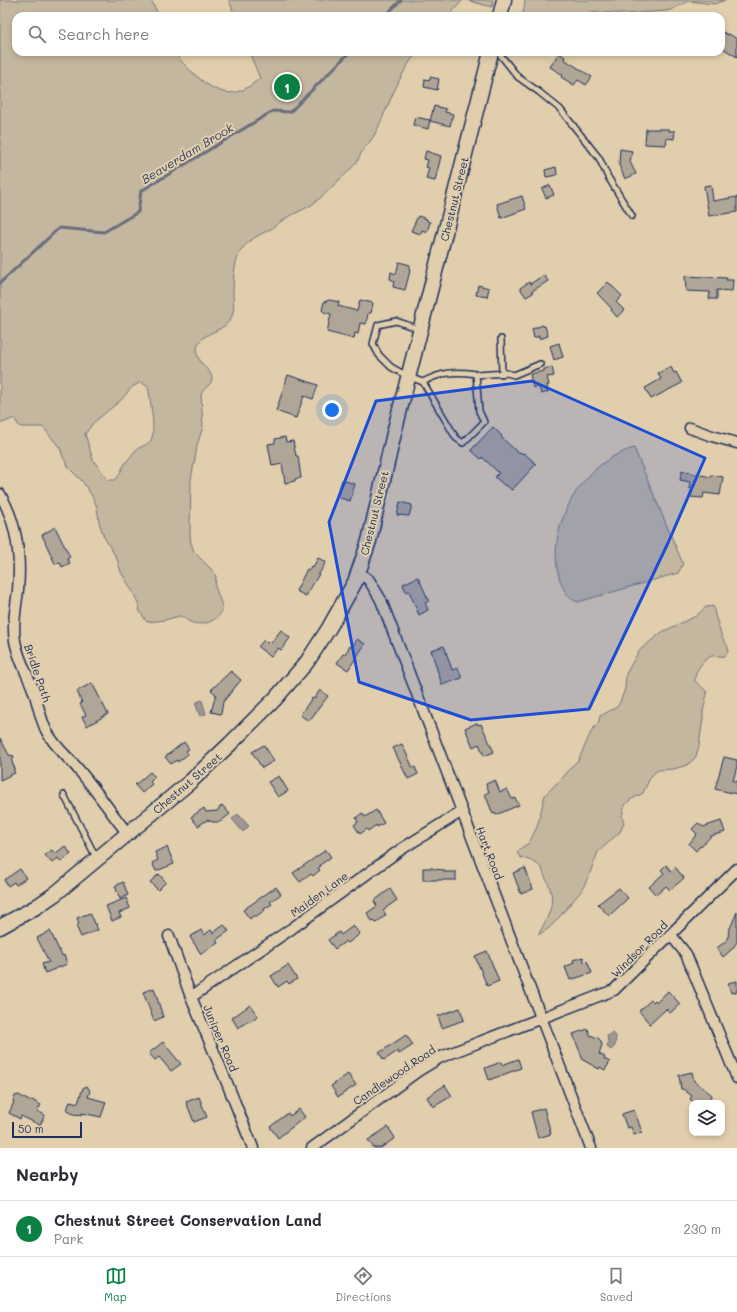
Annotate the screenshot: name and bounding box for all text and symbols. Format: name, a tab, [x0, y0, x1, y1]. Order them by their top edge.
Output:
search box	[12, 12, 725, 56]
icon: search	[26, 23, 48, 45]
text: Search here	[58, 24, 149, 44]
pin: 1	[274, 72, 300, 102]
water label: Beaverdam Brook	[138, 119, 237, 187]
street label: Chestnut Street	[436, 155, 472, 243]
your location	[322, 400, 342, 420]
street label: Chestnut Street	[356, 469, 392, 557]
street label: Bridle Path	[21, 642, 55, 704]
street label: Chestnut Street	[149, 749, 225, 817]
street label: Hart Road	[473, 824, 507, 882]
street label: Maiden Lane	[287, 868, 351, 920]
street label: Windsor Road	[607, 917, 671, 981]
street label: Juniper Road	[200, 1002, 242, 1074]
street label: Candlewood Road	[350, 1042, 438, 1108]
map controls	[689, 1100, 725, 1136]
button: layers	[689, 1100, 725, 1136]
scale bar	[12, 1120, 82, 1139]
text: 50 m	[18, 1121, 44, 1136]
text: Nearby	[16, 1163, 78, 1185]
text: Chestnut Street Conservation Land	[54, 1210, 321, 1230]
text: 1	[26, 1220, 32, 1237]
text: 230 m	[684, 1220, 721, 1237]
text: Park	[54, 1230, 83, 1247]
tab: Map	[104, 1265, 127, 1304]
tab: Directions	[335, 1265, 391, 1304]
tab: Saved	[600, 1265, 633, 1304]

